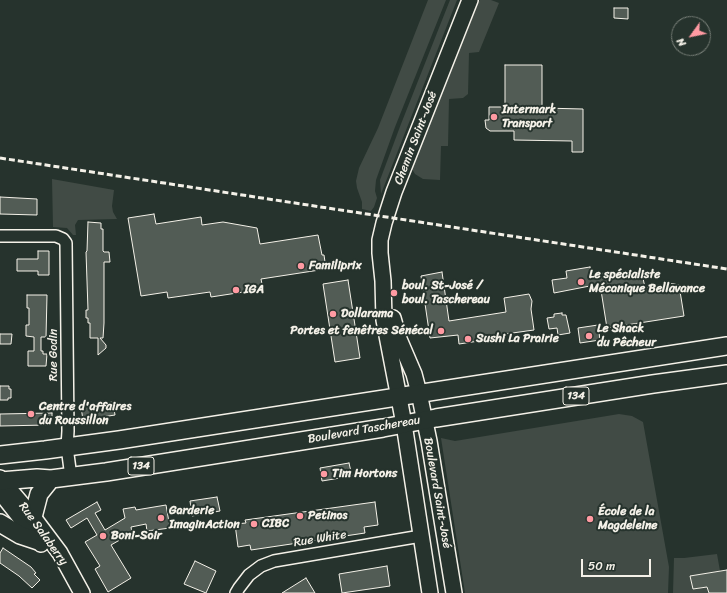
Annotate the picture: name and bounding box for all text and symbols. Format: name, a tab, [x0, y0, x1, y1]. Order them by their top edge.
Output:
north arrow	[671, 16, 711, 56]
text: N	[671, 34, 691, 51]
street label: Chemin Saint-José	[392, 89, 440, 187]
place label: Intermark Transport	[502, 103, 556, 131]
marker: Intermark Transport	[489, 112, 499, 122]
place label: Familiprix	[309, 259, 362, 273]
marker: Familiprix	[296, 261, 306, 271]
place label: Le spécialiste Mécanique Bellavance	[589, 268, 705, 296]
marker: Le spécialiste Mécanique Bellavance	[576, 277, 586, 287]
place label: boul. St-José / boul. Taschereau	[402, 279, 490, 307]
place label: IGA	[244, 283, 264, 297]
marker: IGA	[231, 285, 241, 295]
marker: boul. St-José / boul. Taschereau	[389, 288, 399, 298]
place label: Dollarama	[341, 307, 393, 321]
marker: Dollarama	[328, 309, 338, 319]
place label: Le Shack du Pêcheur	[597, 322, 656, 350]
place label: Portes et fenêtres Sénécal	[290, 324, 433, 338]
marker: Portes et fenêtres Sénécal	[436, 326, 446, 336]
street label: Rue Godin	[47, 329, 61, 381]
marker: Le Shack du Pêcheur	[584, 331, 594, 341]
place label: Sushi La Prairie	[476, 332, 559, 346]
marker: Sushi La Prairie	[463, 334, 473, 344]
road number: 134	[563, 387, 589, 405]
place label: Centre d'affaires du Roussillon	[39, 400, 131, 428]
marker: Centre d'affaires du Roussillon	[26, 409, 36, 419]
street label: Boulevard Taschereau	[307, 413, 421, 447]
street label: Boulevard Saint-José	[420, 437, 454, 549]
road number: 134	[128, 457, 154, 475]
place label: Tim Hortons	[332, 467, 397, 481]
marker: Tim Hortons	[319, 469, 329, 479]
street label: Rue Salaberry	[15, 500, 71, 568]
place label: Garderie ImaginAction	[169, 504, 240, 532]
place label: École de la Magdeleine	[598, 505, 658, 533]
place label: Petinos	[308, 509, 347, 523]
marker: Petinos	[295, 511, 305, 521]
marker: Garderie ImaginAction	[156, 513, 166, 523]
marker: École de la Magdeleine	[585, 514, 595, 524]
place label: CIBC	[262, 517, 289, 531]
marker: CIBC	[249, 519, 259, 529]
street label: Rue White	[293, 528, 347, 550]
place label: Boni-Soir	[111, 529, 162, 543]
marker: Boni-Soir	[98, 531, 108, 541]
scale bar	[583, 551, 653, 577]
text: 50 m	[588, 555, 615, 577]

